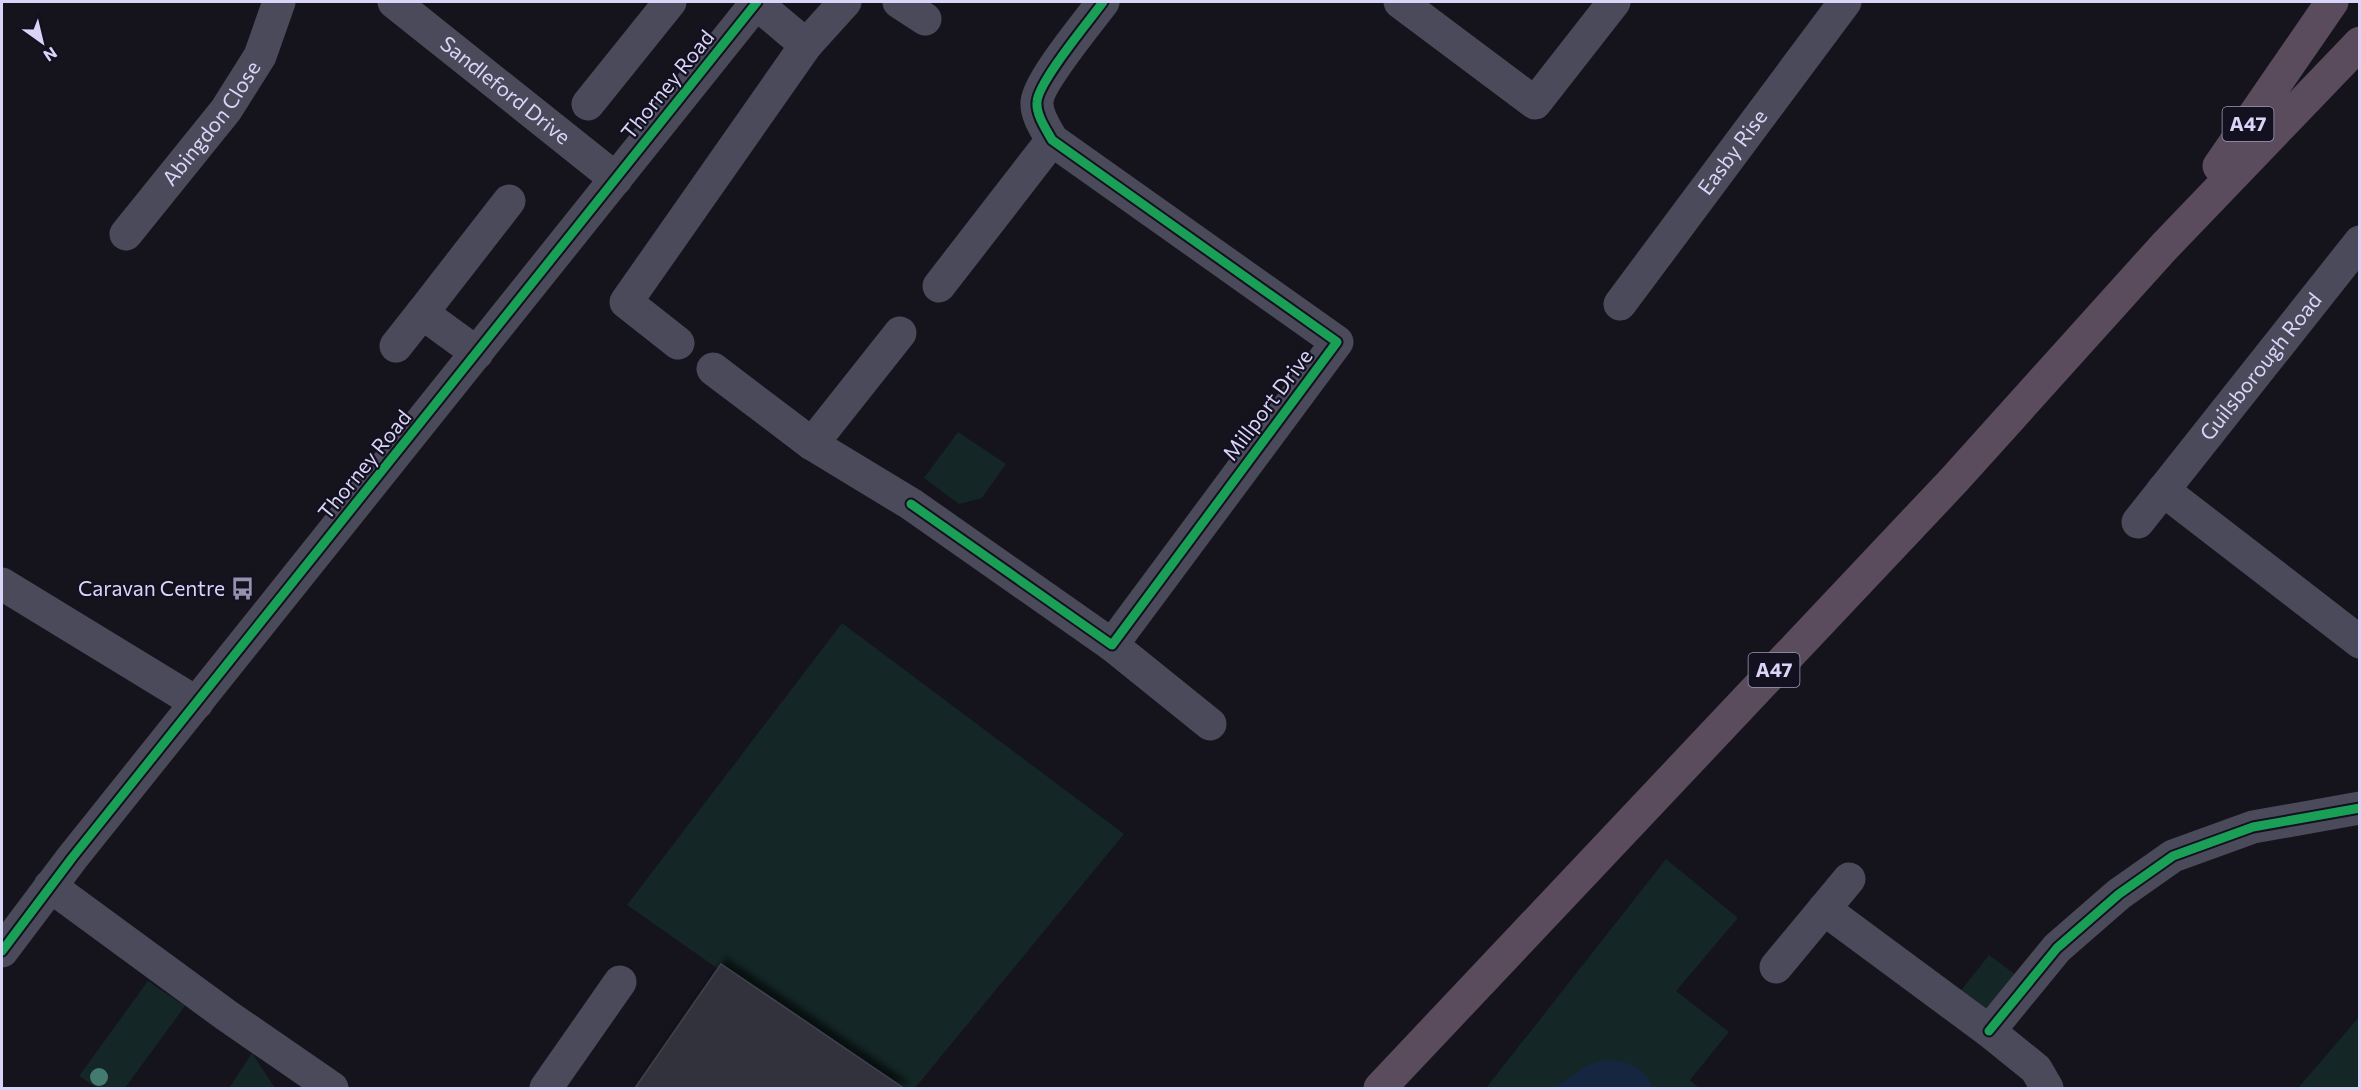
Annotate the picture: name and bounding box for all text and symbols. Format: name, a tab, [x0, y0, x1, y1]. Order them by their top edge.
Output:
north arrow	[12, 12, 72, 72]
street label: Thorney Road	[615, 24, 718, 144]
street label: Sandleford Drive	[436, 30, 576, 149]
text: N	[40, 44, 61, 66]
street label: Abingdon Close	[156, 56, 265, 190]
street label: Easby Rise	[1692, 104, 1772, 199]
road number: A47	[2222, 107, 2274, 141]
street label: Guilsborough Road	[2194, 287, 2326, 445]
street label: Millport Drive	[1217, 344, 1317, 465]
street label: Thorney Road	[312, 404, 415, 524]
place label: Caravan Centre	[78, 575, 225, 600]
bus stop icon: Caravan Centre	[230, 576, 256, 602]
road number: A47	[1748, 653, 1800, 687]

